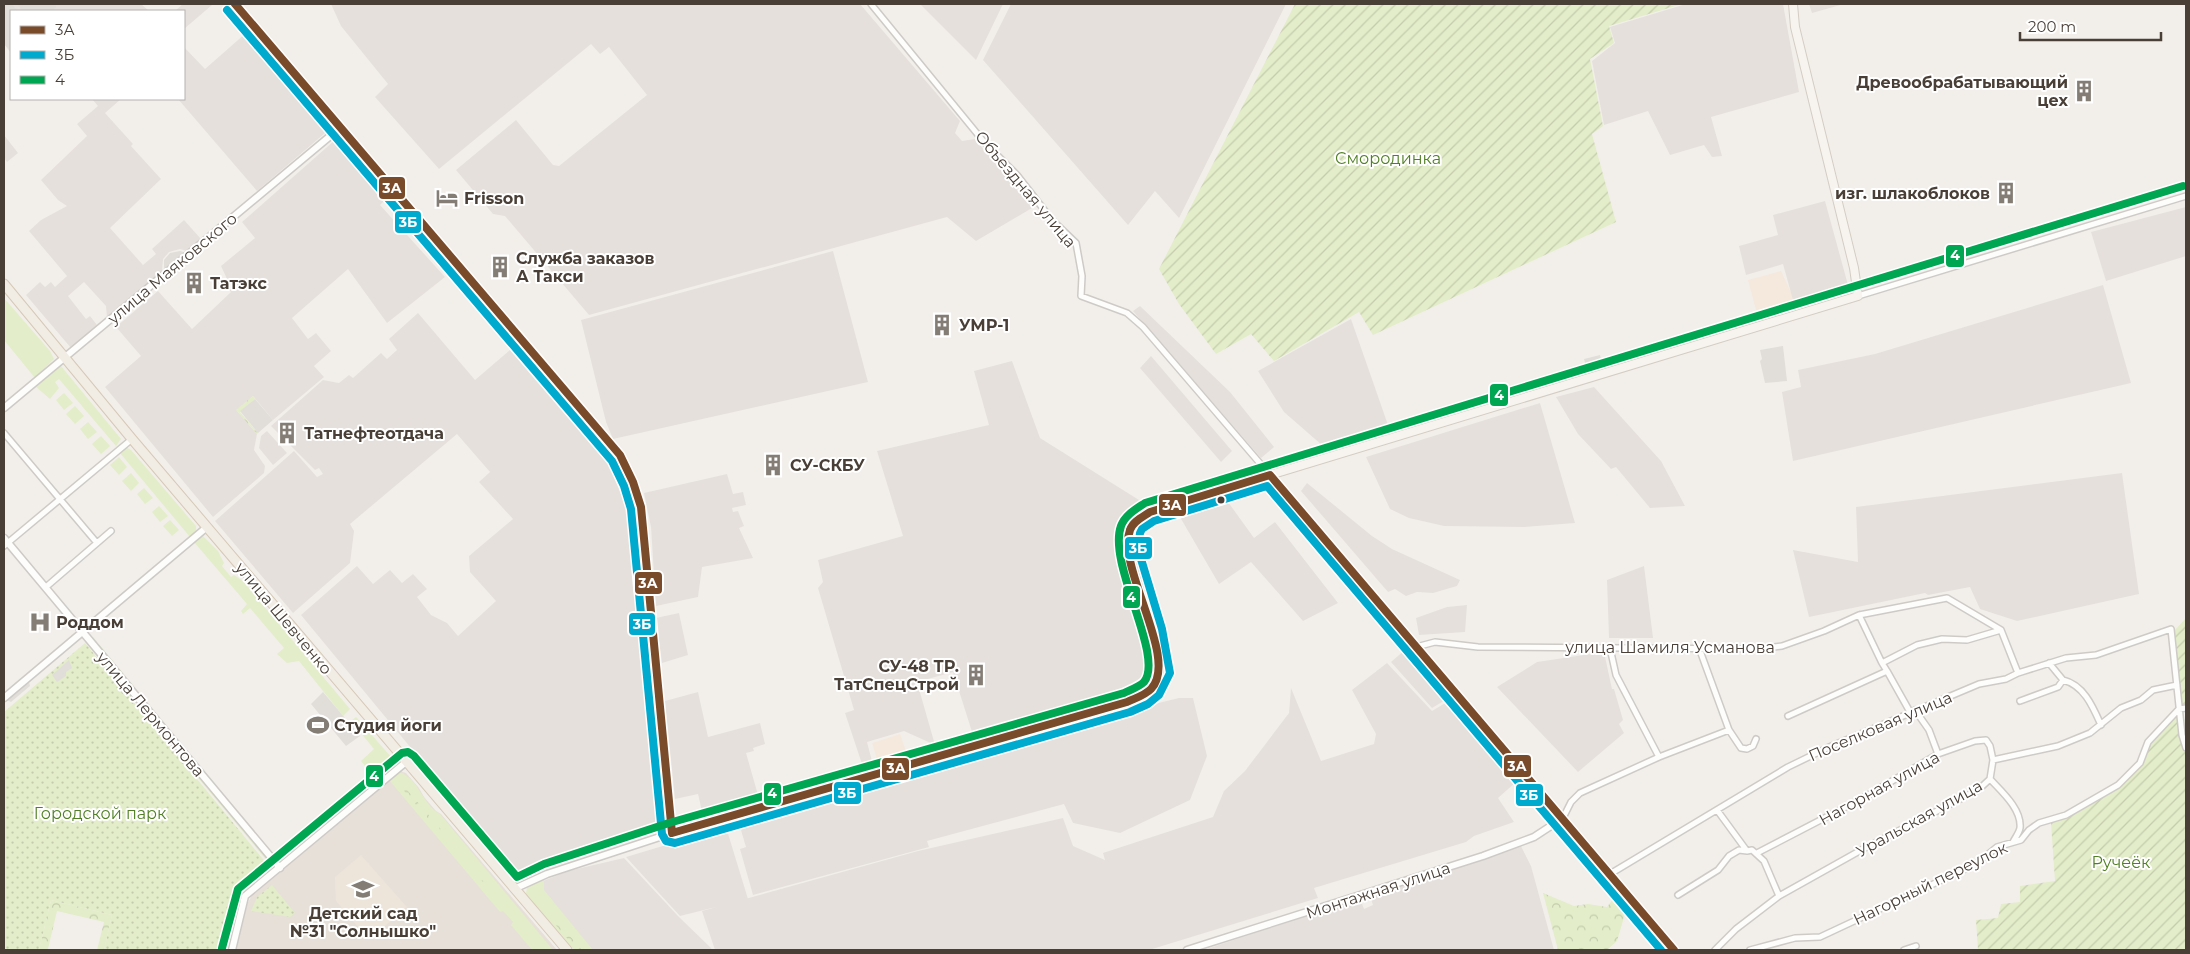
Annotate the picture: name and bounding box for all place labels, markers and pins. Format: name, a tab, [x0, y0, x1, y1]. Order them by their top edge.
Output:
place label: Древообрабатывающий цех	[1856, 73, 2069, 110]
building icon: Древообрабатывающий цех	[2071, 78, 2097, 104]
building icon: изг. шлакоблоков	[1993, 180, 2019, 206]
place label: изг. шлакоблоков	[1835, 184, 1990, 203]
hotel icon: Frisson	[434, 185, 460, 211]
place label: Frisson	[464, 189, 524, 208]
place label: Служба заказов А Такси	[516, 249, 655, 286]
building icon: Служба заказов А Такси	[487, 254, 513, 280]
building icon: Татэкс	[181, 270, 207, 296]
place label: Татэкс	[210, 274, 267, 293]
building icon: УМР-1	[929, 312, 955, 338]
place label: УМР-1	[959, 316, 1009, 335]
building icon: Татнефтеотдача	[274, 420, 300, 446]
place label: Татнефтеотдача	[304, 424, 444, 443]
building icon: СУ-СКБУ	[760, 452, 786, 478]
place label: СУ-СКБУ	[790, 456, 865, 475]
unlabelled marker	[1216, 495, 1226, 505]
hospital icon: Роддом	[27, 609, 53, 635]
place label: Роддом	[56, 613, 124, 632]
place label: СУ-48 ТР. ТатСпецСтрой	[834, 657, 959, 694]
building icon: СУ-48 ТР. ТатСпецСтрой	[963, 662, 989, 688]
sports icon: Студия йоги	[305, 712, 331, 738]
place label: Студия йоги	[334, 716, 442, 735]
school or university icon: Детский сад №31 "Солнышко"	[350, 876, 376, 902]
place label: Детский сад №31 "Солнышко"	[290, 904, 436, 941]

